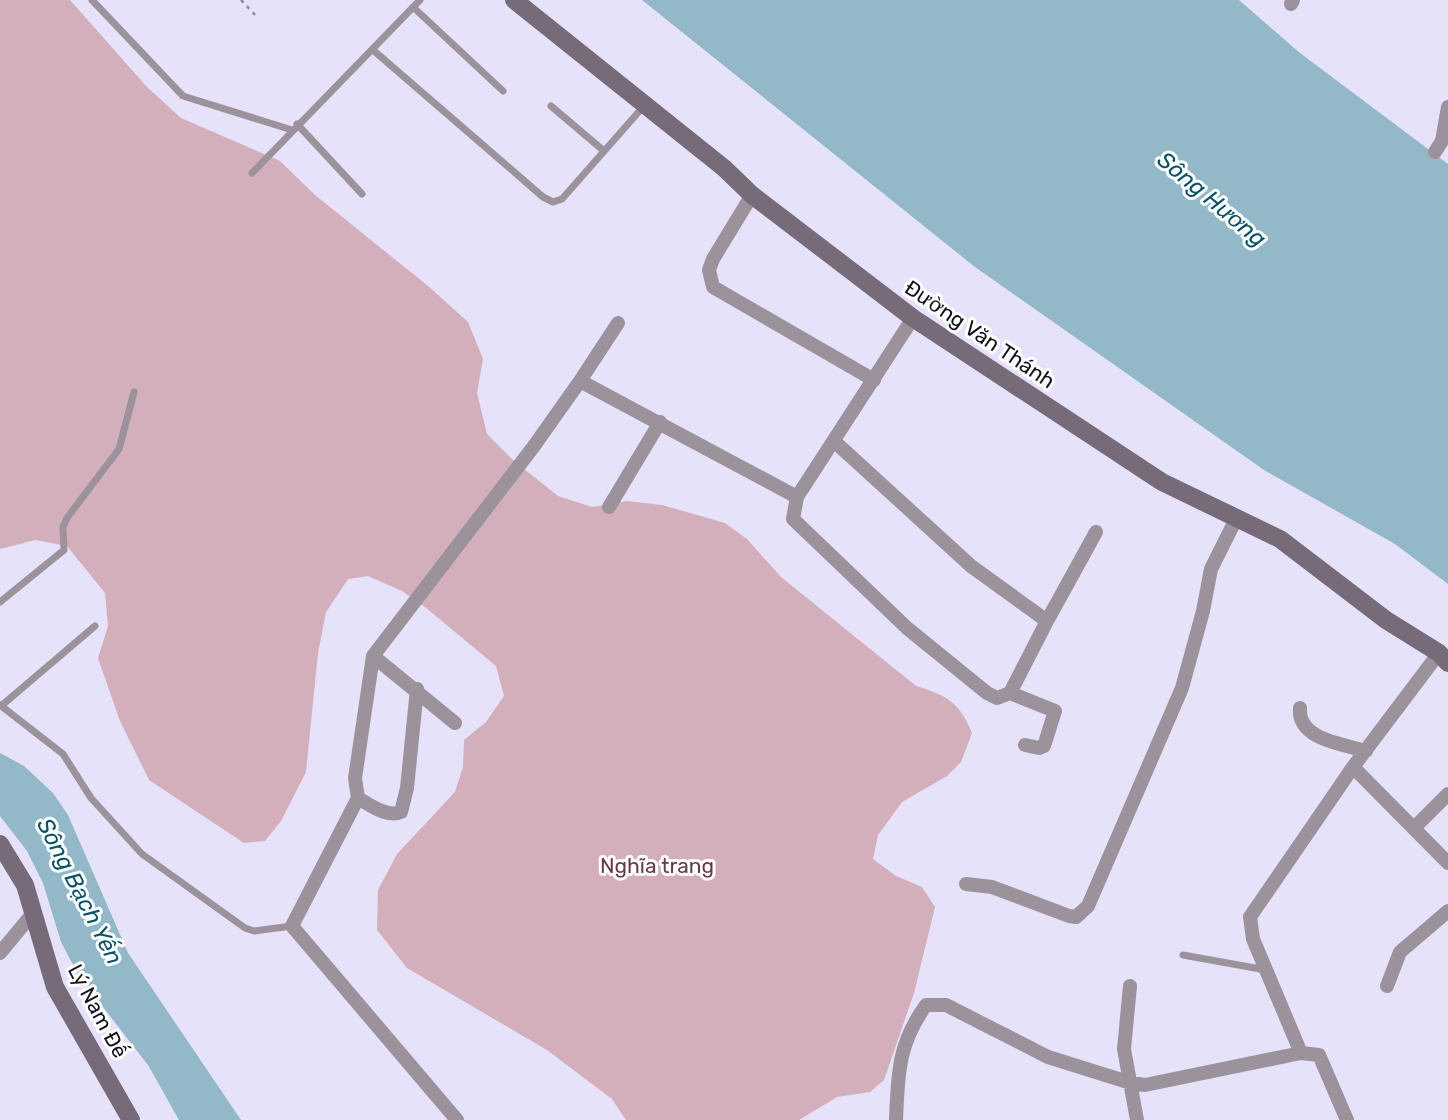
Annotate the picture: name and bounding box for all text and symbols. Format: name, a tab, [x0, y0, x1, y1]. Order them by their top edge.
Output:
water label: Sông Hương	[1152, 145, 1272, 253]
street label: Đường Văn Thánh	[900, 275, 1060, 393]
water label: Sông Bạch Yến	[31, 813, 129, 969]
park label: Nghĩa trang	[600, 853, 714, 878]
street label: Lý Nam Đế	[63, 960, 133, 1062]

